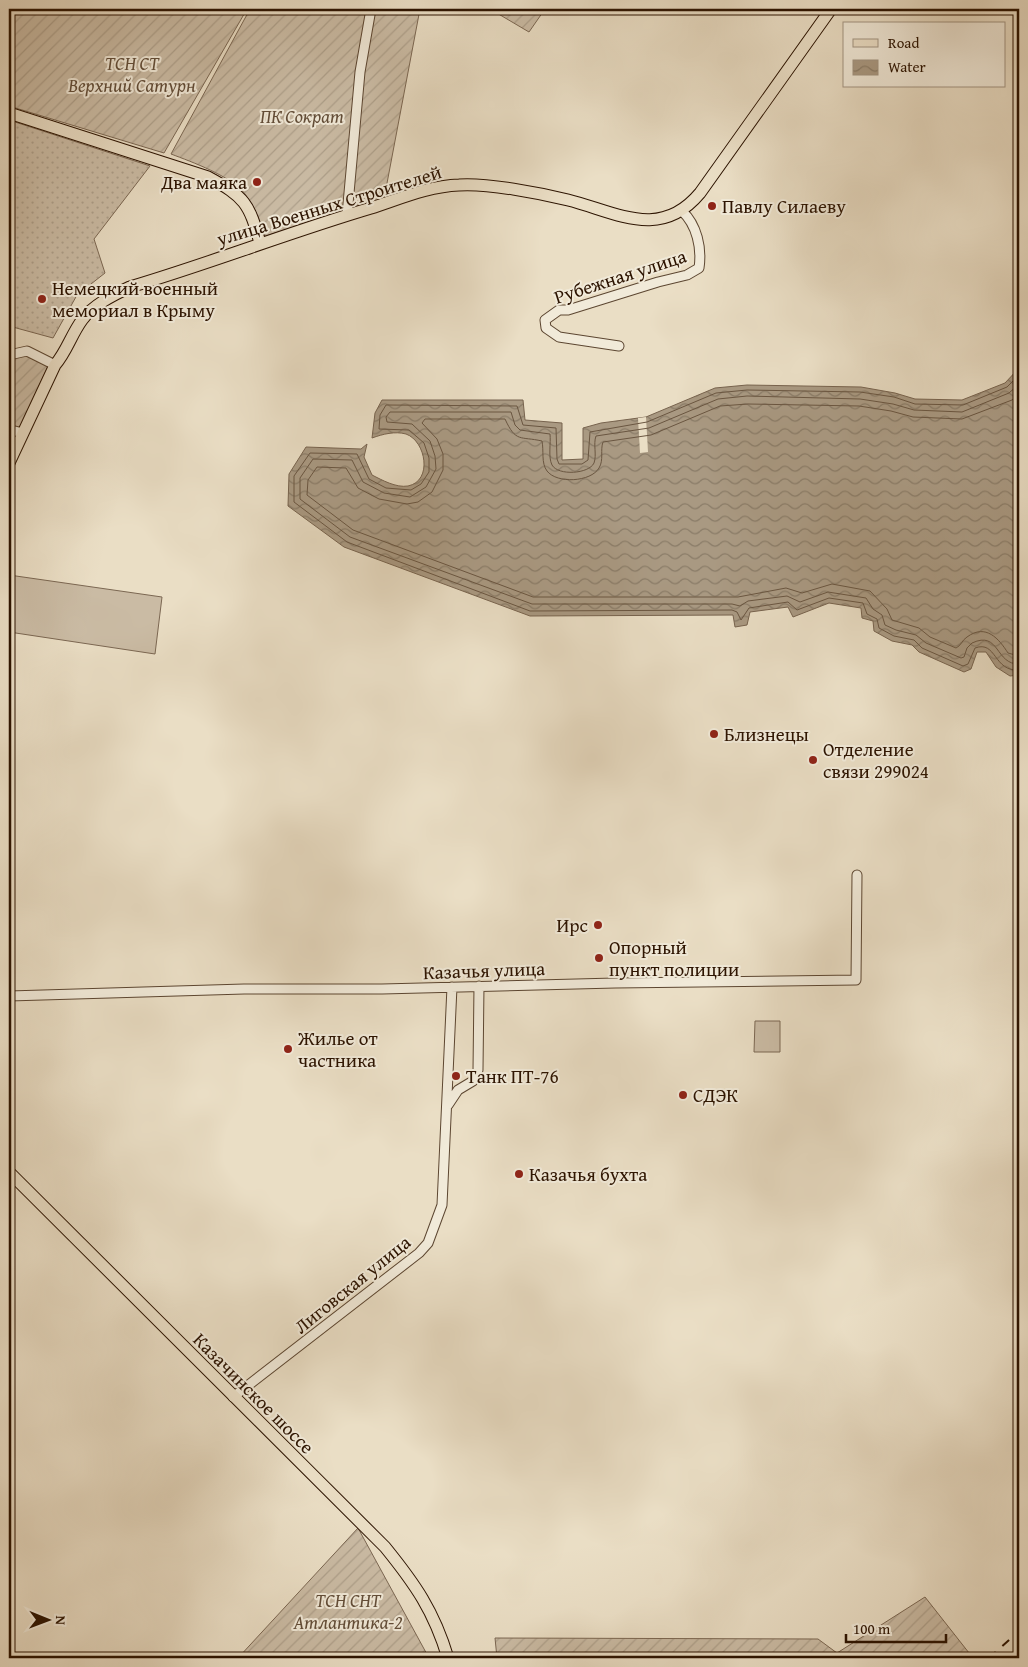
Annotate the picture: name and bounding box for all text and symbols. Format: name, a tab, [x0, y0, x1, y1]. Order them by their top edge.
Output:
legend	[843, 22, 1006, 88]
text: Road	[888, 32, 919, 53]
park label: ТСН СТ Верхний Сатурн	[67, 49, 196, 99]
text: Water	[888, 56, 926, 77]
park label: ПК Сократ	[260, 102, 344, 130]
street label: улица Военных Строителей	[212, 157, 445, 253]
place label: Два маяка	[160, 168, 247, 196]
marker: Два маяка	[251, 176, 263, 188]
place label: Павлу Силаеву	[722, 192, 846, 220]
marker: Павлу Силаеву	[706, 200, 718, 212]
street label: Рубежная улица	[550, 241, 690, 311]
place label: Немецкий военный мемориал в Крыму	[52, 274, 218, 324]
marker: Немецкий военный мемориал в Крыму	[36, 293, 48, 305]
place label: Близнецы	[724, 720, 809, 748]
marker: Близнецы	[708, 728, 720, 740]
place label: Отделение связи 299024	[823, 735, 929, 785]
marker: Отделение связи 299024	[807, 754, 819, 766]
place label: Ирс	[557, 911, 588, 939]
marker: Ирс	[592, 919, 604, 931]
place label: Опорный пункт полиции	[609, 933, 739, 983]
marker: Опорный пункт полиции	[593, 952, 605, 964]
street label: Казачья улица	[422, 954, 546, 986]
place label: Жилье от частника	[297, 1024, 378, 1074]
marker: Жилье от частника	[282, 1043, 294, 1055]
place label: Танк ПТ-76	[466, 1062, 559, 1090]
marker: Танк ПТ-76	[450, 1070, 462, 1082]
place label: СДЭК	[693, 1081, 738, 1109]
marker: СДЭК	[677, 1089, 689, 1101]
place label: Казачья бухта	[529, 1160, 647, 1188]
marker: Казачья бухта	[513, 1168, 525, 1180]
street label: Лиговская улица	[288, 1228, 416, 1340]
street label: Казачинское шоссе	[187, 1326, 321, 1460]
park label: ТСН СНТ Атлантика-2	[293, 1586, 402, 1636]
north arrow	[22, 1594, 72, 1644]
scale bar	[846, 1612, 946, 1644]
text: N	[51, 1615, 71, 1626]
text: 100 m	[853, 1618, 891, 1639]

